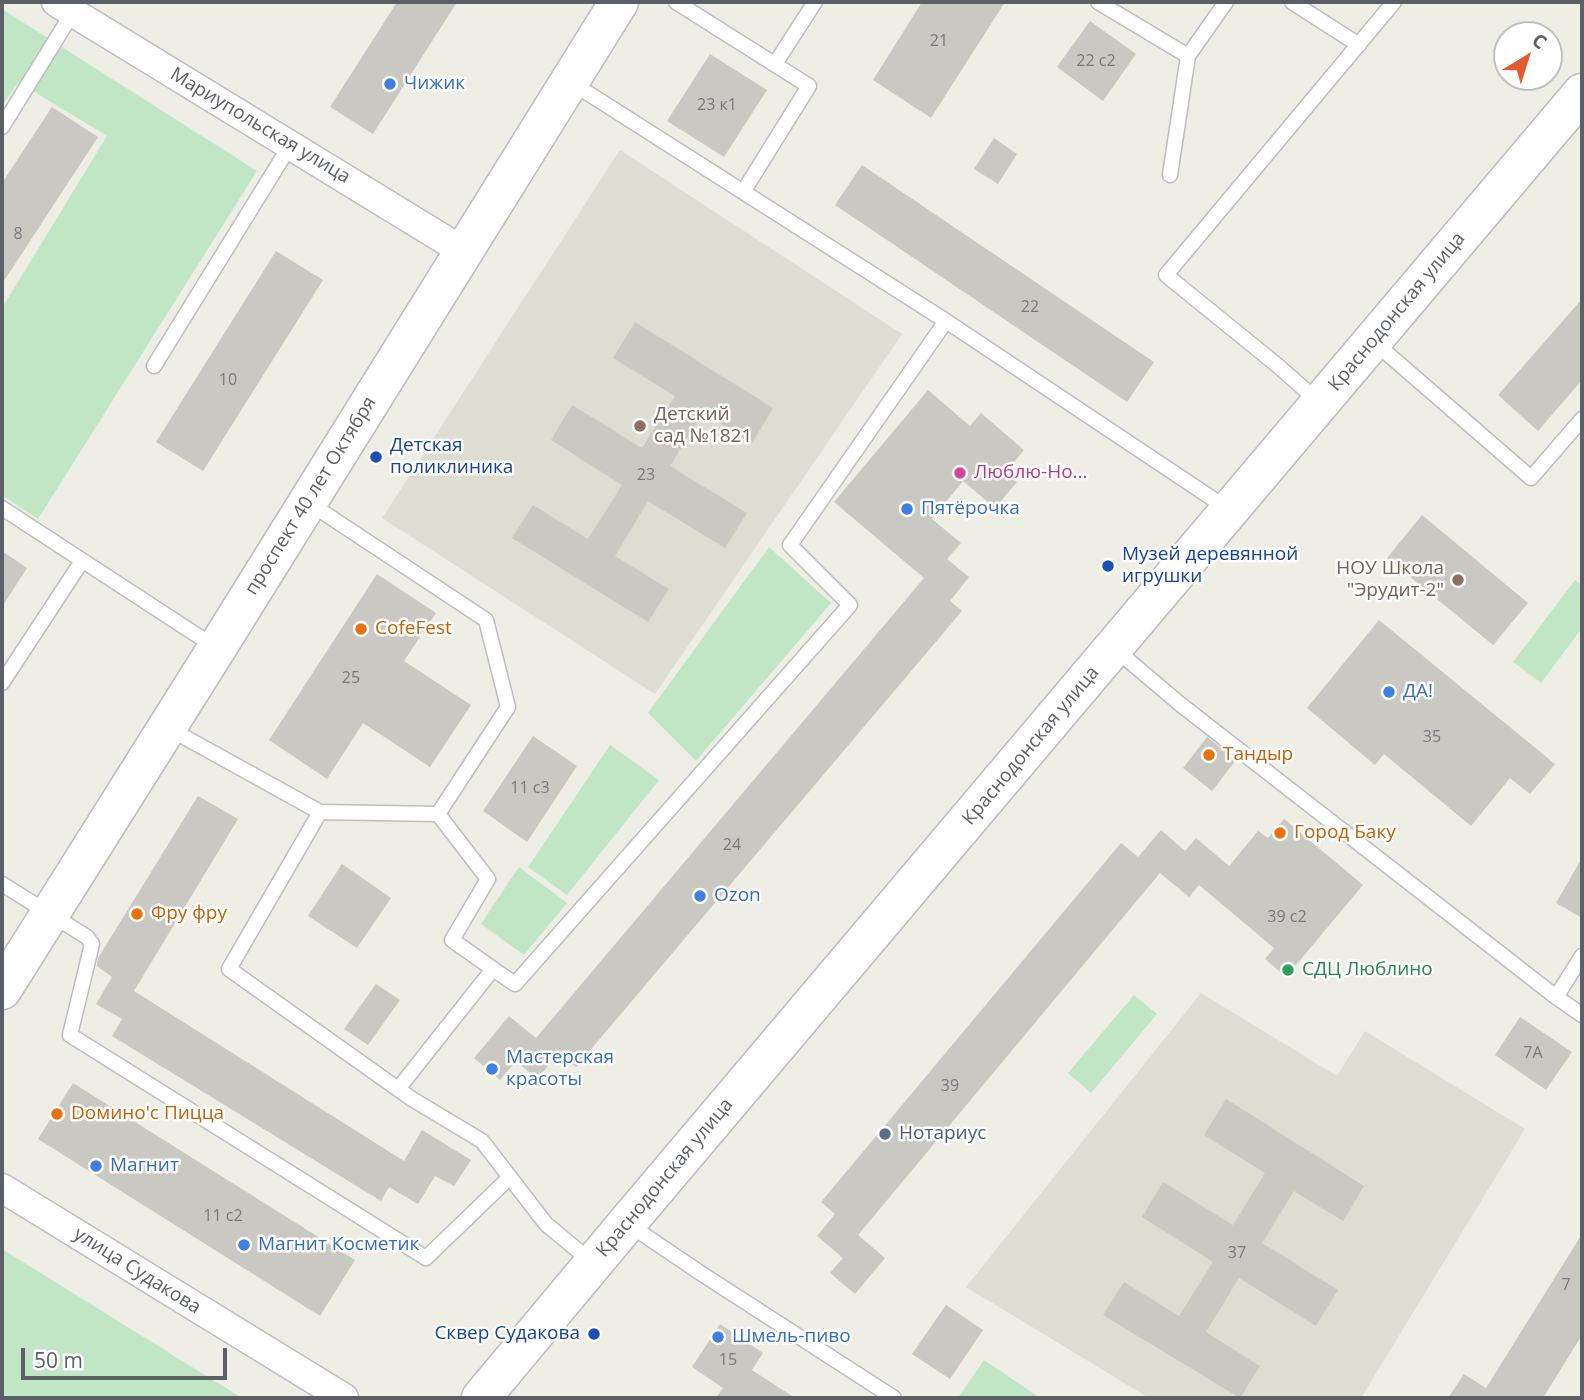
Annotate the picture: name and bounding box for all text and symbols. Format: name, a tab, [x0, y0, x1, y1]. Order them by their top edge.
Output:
north arrow	[1493, 21, 1563, 91]
text: С	[1527, 27, 1552, 55]
house number: 21	[930, 31, 948, 51]
house number: 22 с2	[1076, 51, 1116, 71]
street label: Мариупольская улица	[166, 63, 354, 189]
place label: Чижик	[404, 73, 465, 95]
marker: Чижик	[382, 76, 398, 92]
house number: 23 к1	[697, 95, 737, 115]
house number: 8	[13, 224, 23, 244]
street label: Краснодонская улица	[1324, 228, 1470, 396]
house number: 22	[1021, 297, 1039, 317]
house number: 10	[219, 370, 237, 390]
street label: проспект 40 лет Октября	[240, 393, 382, 599]
place label: Детский сад №1821	[654, 404, 752, 448]
marker: Детский сад №1821	[632, 418, 648, 434]
place label: Детская поликлиника	[390, 435, 513, 479]
marker: Детская поликлиника	[368, 449, 384, 465]
place label: Люблю-Но...	[974, 462, 1088, 484]
house number: 23	[637, 465, 655, 485]
marker: Люблю-Но...	[952, 465, 968, 481]
place label: Пятёрочка	[921, 498, 1020, 520]
marker: Пятёрочка	[899, 501, 915, 517]
place label: Музей деревянной игрушки	[1122, 544, 1298, 588]
marker: Музей деревянной игрушки	[1100, 558, 1116, 574]
place label: НОУ Школа "Эрудит-2"	[1336, 558, 1444, 602]
marker: НОУ Школа "Эрудит-2"	[1450, 572, 1466, 588]
place label: CofeFest	[375, 618, 452, 640]
marker: CofeFest	[353, 621, 369, 637]
street label: Краснодонская улица	[958, 662, 1104, 830]
house number: 25	[342, 668, 360, 688]
place label: ДА!	[1403, 681, 1433, 703]
marker: ДА!	[1381, 684, 1397, 700]
house number: 35	[1423, 727, 1441, 747]
place label: Тандыр	[1223, 744, 1293, 766]
marker: Тандыр	[1201, 747, 1217, 763]
house number: 11 с3	[510, 778, 550, 798]
place label: Город Баку	[1294, 822, 1396, 844]
marker: Город Баку	[1272, 825, 1288, 841]
house number: 24	[723, 835, 741, 855]
place label: Ozon	[714, 885, 761, 907]
marker: Ozon	[692, 888, 708, 904]
place label: Фру фру	[151, 903, 227, 925]
marker: Фру фру	[129, 906, 145, 922]
house number: 39 с2	[1267, 907, 1307, 927]
place label: СДЦ Люблино	[1302, 959, 1433, 981]
marker: СДЦ Люблино	[1280, 962, 1296, 978]
house number: 7А	[1523, 1043, 1543, 1063]
place label: Мастерская красоты	[506, 1047, 614, 1091]
marker: Мастерская красоты	[484, 1061, 500, 1077]
house number: 39	[941, 1076, 959, 1096]
street label: Краснодонская улица	[592, 1094, 738, 1262]
place label: Dомино'с Пицца	[71, 1103, 224, 1125]
marker: Dомино'с Пицца	[49, 1106, 65, 1122]
place label: Нотариус	[899, 1123, 986, 1145]
marker: Нотариус	[877, 1126, 893, 1142]
place label: Магнит	[110, 1155, 179, 1177]
marker: Магнит	[88, 1158, 104, 1174]
house number: 11 с2	[203, 1206, 243, 1226]
street label: улица Судакова	[69, 1223, 205, 1319]
place label: Магнит Косметик	[258, 1234, 419, 1256]
marker: Магнит Косметик	[236, 1237, 252, 1253]
house number: 37	[1228, 1243, 1246, 1263]
house number: 7	[1561, 1275, 1571, 1295]
place label: Сквер Судакова	[434, 1323, 580, 1345]
marker: Сквер Судакова	[586, 1326, 602, 1342]
place label: Шмель-пиво	[732, 1326, 851, 1348]
marker: Шмель-пиво	[710, 1329, 726, 1345]
scale bar	[24, 1334, 231, 1378]
text: 50 m	[34, 1346, 83, 1374]
house number: 15	[719, 1350, 737, 1370]

